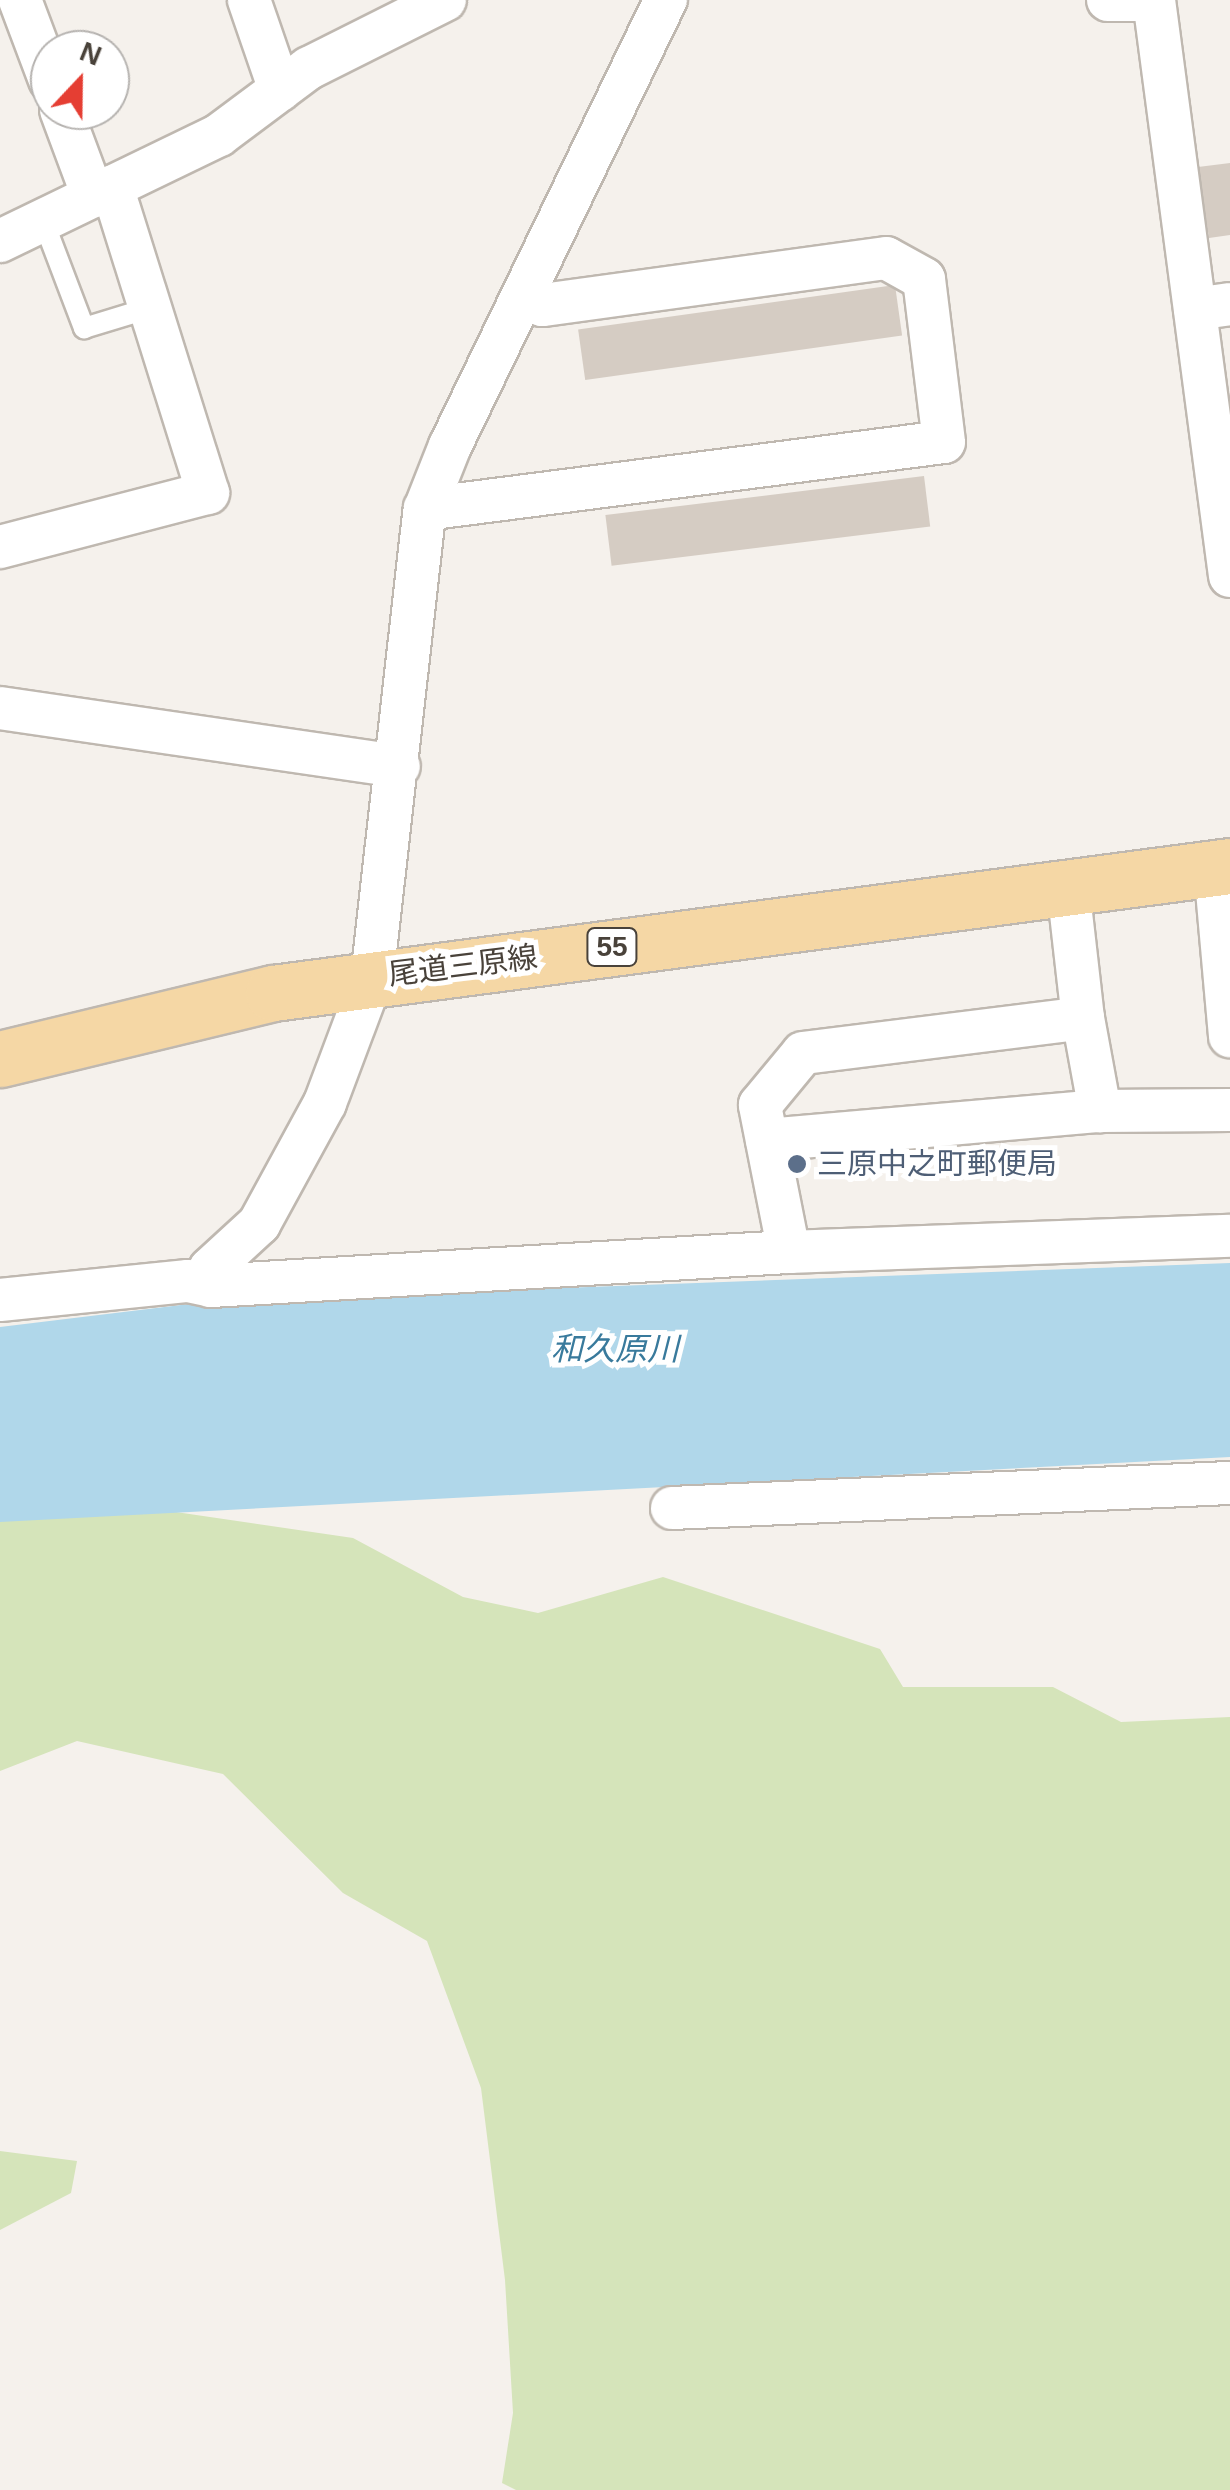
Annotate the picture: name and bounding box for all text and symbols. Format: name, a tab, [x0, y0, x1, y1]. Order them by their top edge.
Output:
north arrow	[30, 30, 130, 130]
text: N	[75, 35, 106, 72]
road number: 55	[584, 924, 640, 970]
street label: 尾道三原線	[386, 939, 540, 993]
place label: 三原中之町郵便局	[817, 1146, 1057, 1182]
marker: 三原中之町郵便局	[786, 1153, 808, 1175]
water label: 和久原川	[551, 1330, 679, 1368]

